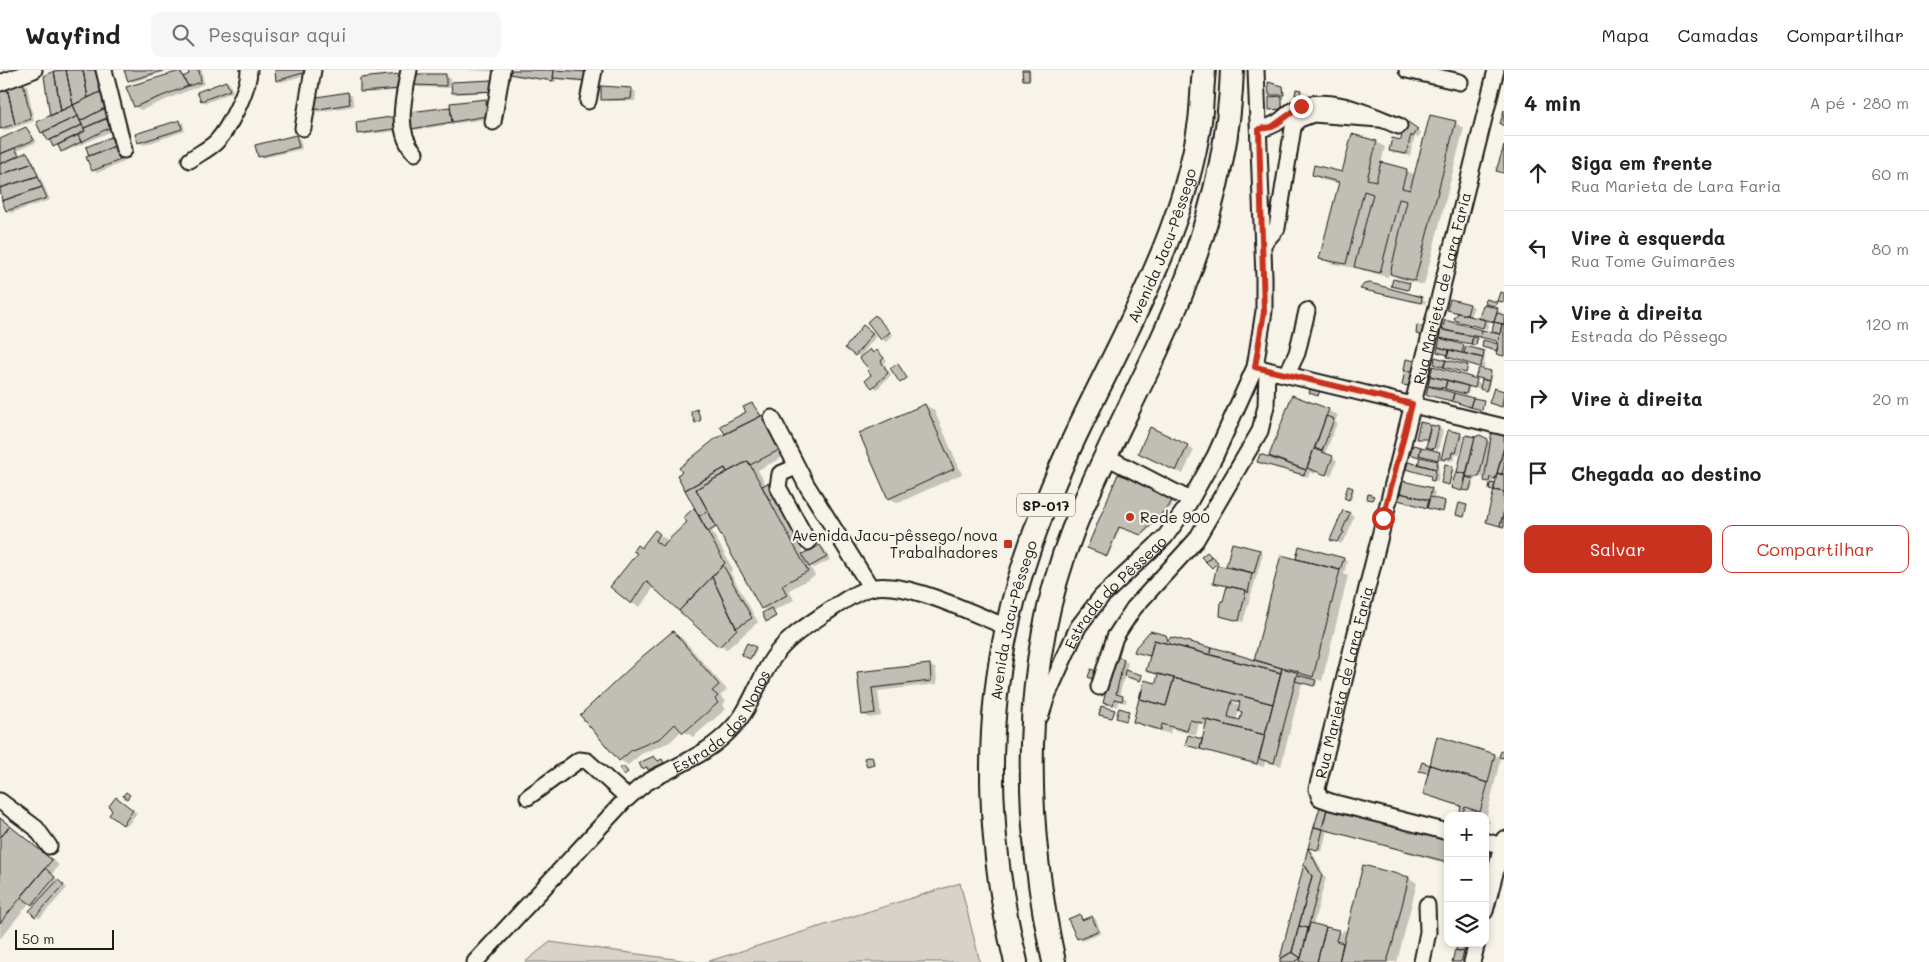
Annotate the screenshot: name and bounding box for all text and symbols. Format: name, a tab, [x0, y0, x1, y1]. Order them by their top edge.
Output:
search box	[151, 12, 501, 57]
text: Wayfind	[25, 19, 121, 50]
icon: search	[169, 21, 197, 49]
text: Pesquisar aqui	[209, 22, 346, 47]
text: Mapa	[1602, 23, 1649, 47]
text: Camadas	[1677, 23, 1758, 47]
text: Compartilhar	[1786, 23, 1904, 47]
text: 4 min	[1524, 89, 1581, 116]
text: A pé · 280 m	[1809, 92, 1909, 113]
route end	[1290, 95, 1313, 118]
text: Siga em frente	[1571, 150, 1712, 175]
icon: ahead	[1524, 159, 1552, 187]
text: 60 m	[1872, 163, 1909, 184]
street label: Avenida Jacu-Pêssego	[1123, 166, 1200, 326]
text: Rua Marieta de Lara Faria	[1571, 175, 1781, 196]
street label: Rua Marieta de Lara Faria	[1408, 190, 1475, 386]
text: Vire à esquerda	[1571, 225, 1726, 250]
icon: left	[1524, 234, 1552, 262]
text: 80 m	[1872, 238, 1909, 259]
text: Rua Tome Guimarães	[1571, 250, 1735, 271]
text: Vire à direita	[1571, 300, 1703, 325]
icon: right	[1524, 309, 1552, 337]
text: 120 m	[1865, 313, 1909, 334]
text: Estrada do Pêssego	[1571, 325, 1727, 346]
icon: right	[1524, 384, 1552, 412]
text: Vire à direita	[1571, 386, 1703, 411]
text: 20 m	[1872, 388, 1909, 409]
icon: arrive	[1524, 459, 1552, 487]
text: Chegada ao destino	[1571, 461, 1761, 486]
road number: SP-017	[1017, 494, 1075, 516]
place label: Rede 900	[1140, 507, 1210, 527]
route start	[1372, 507, 1395, 530]
marker: Rede 900	[1124, 511, 1136, 523]
place label: Avenida Jacu-pêssego/nova Trabalhadores	[792, 525, 998, 562]
button: Salvar	[1524, 525, 1712, 573]
button: Compartilhar	[1722, 525, 1909, 573]
street label: Estrada do Pêssego	[1060, 531, 1171, 652]
street label: Avenida Jacu-Pêssego	[986, 537, 1041, 701]
marker: Avenida Jacu-pêssego/nova Trabalhadores	[1002, 538, 1014, 550]
street label: Rua Marieta de Lara Faria	[1310, 584, 1377, 780]
street label: Estrada dos Nonos	[669, 666, 774, 777]
map controls	[1444, 812, 1489, 947]
button: +	[1444, 812, 1489, 857]
button: −	[1444, 857, 1489, 902]
button: layers	[1444, 902, 1489, 947]
scale bar	[15, 927, 114, 950]
text: 50 m	[22, 929, 54, 948]

